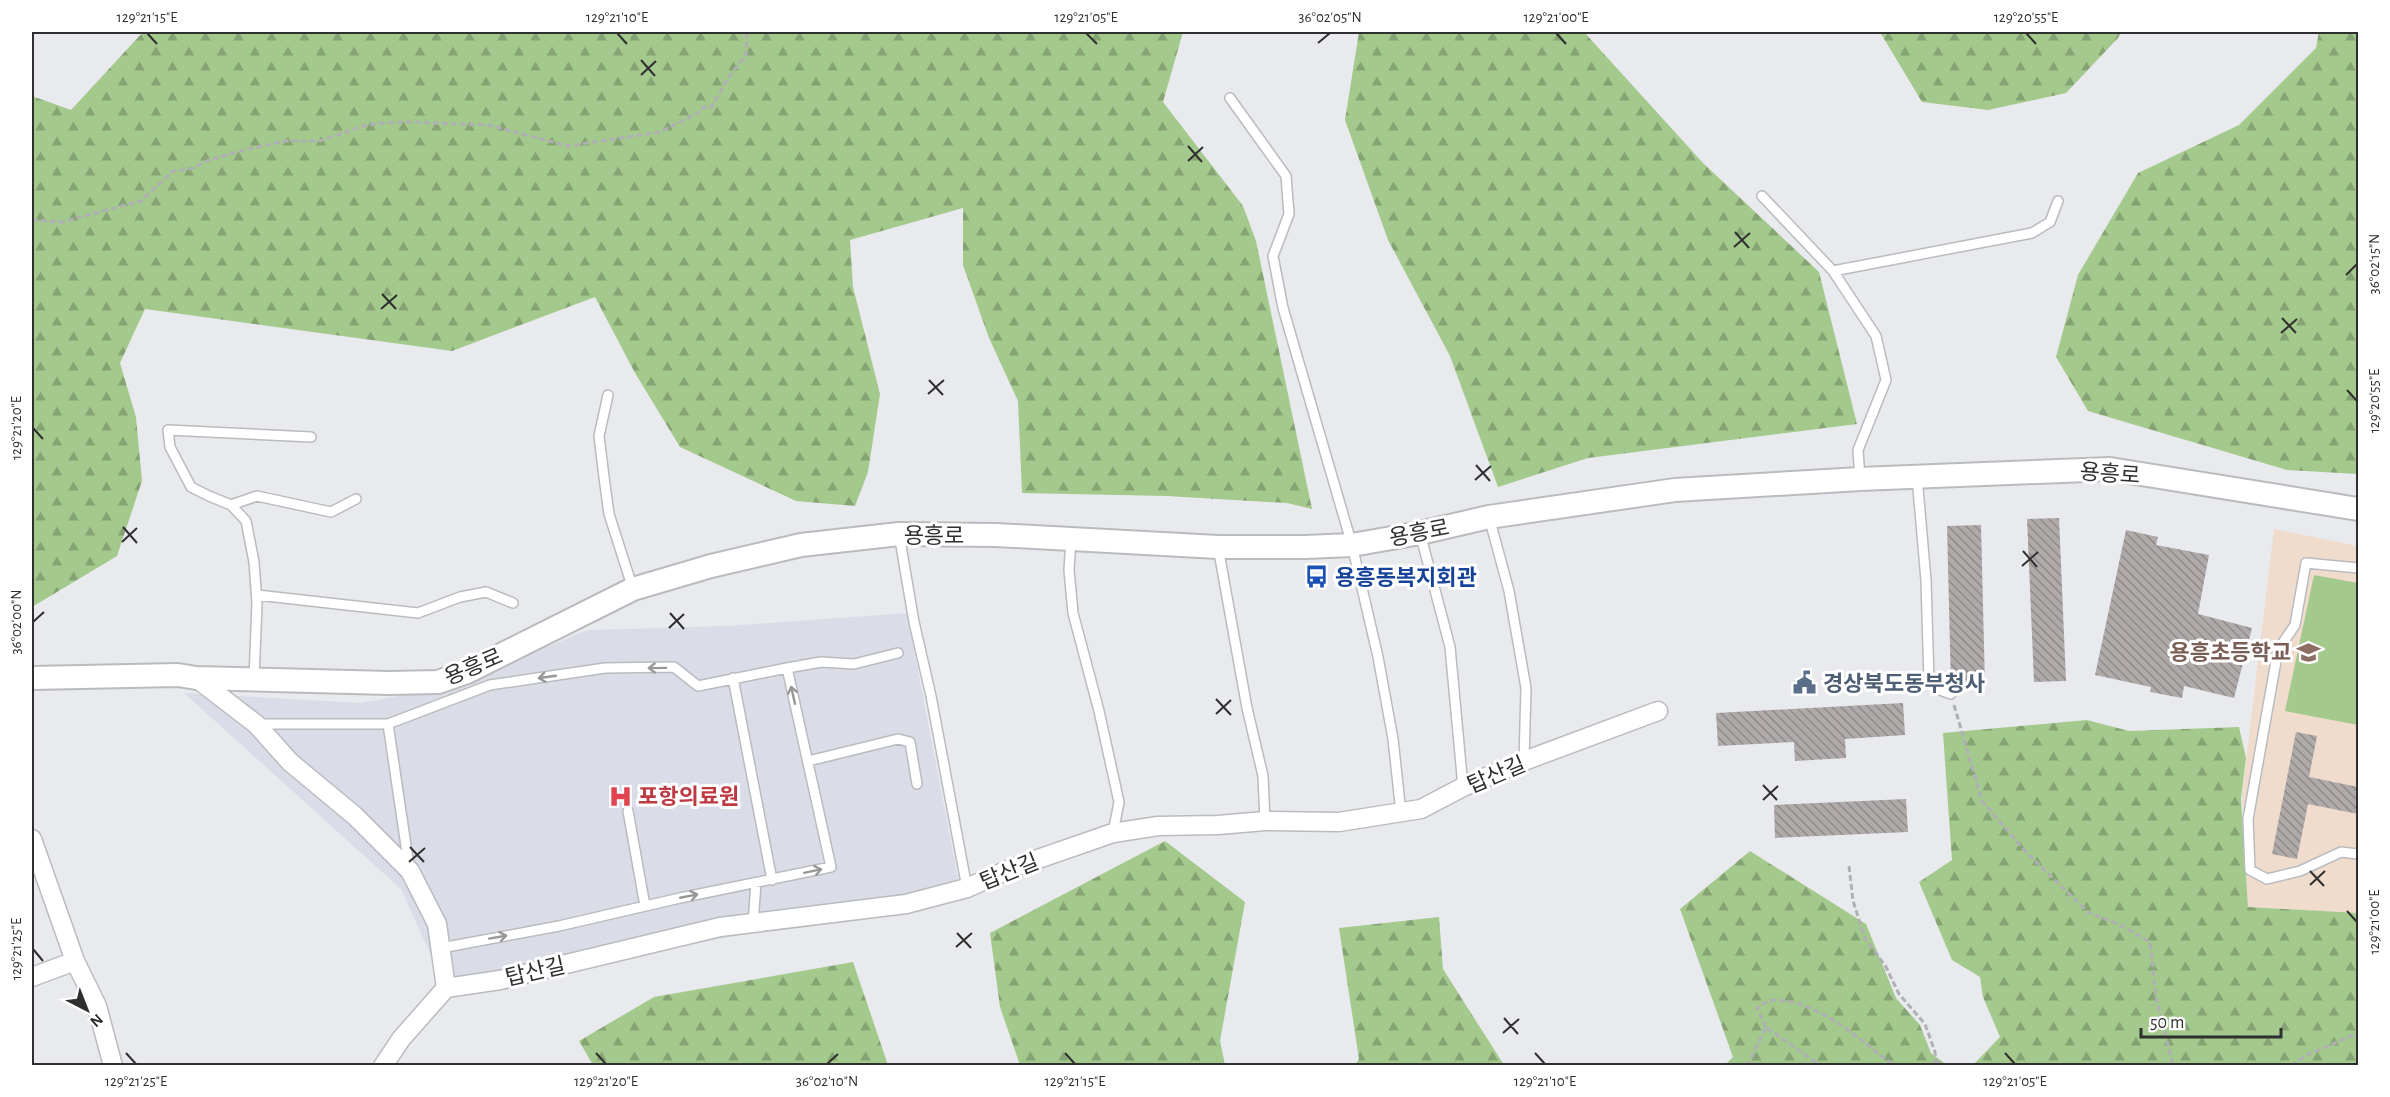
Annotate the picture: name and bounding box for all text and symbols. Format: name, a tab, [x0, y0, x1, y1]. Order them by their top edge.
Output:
text: 129°21'15"E	[117, 10, 177, 25]
text: 129°21'10"E	[586, 10, 648, 25]
text: 129°21'05"E	[1054, 10, 1118, 25]
text: 36°02'05"N	[1298, 10, 1362, 25]
text: 129°21'00"E	[1523, 10, 1589, 25]
text: 129°20'55"E	[1994, 10, 2058, 25]
text: 36°02'15"N	[2367, 234, 2382, 294]
text: 129°20'55"E	[2367, 369, 2382, 433]
text: 129°21'20"E	[9, 396, 24, 460]
street label: 용흥로	[2079, 460, 2141, 487]
street label: 용흥로	[1387, 515, 1451, 550]
street label: 용흥로	[904, 524, 964, 547]
bus stop icon: 용흥동복지회관	[1304, 564, 1330, 590]
place label: 용흥동복지회관	[1335, 566, 1477, 589]
text: 36°02'00"N	[9, 589, 24, 655]
school or university icon: 용흥초등학교	[2296, 639, 2322, 665]
place label: 용흥초등학교	[2170, 641, 2291, 664]
street label: 용흥로	[441, 644, 506, 689]
one-way arrow	[648, 662, 668, 673]
public building icon: 경상북도동부청사	[1792, 670, 1818, 696]
one-way arrow	[538, 671, 558, 682]
place label: 경상북도동부청사	[1823, 672, 1985, 695]
one-way arrow	[787, 686, 798, 705]
street label: 탑산길	[1464, 752, 1529, 797]
hospital icon: 포항의료원	[607, 783, 633, 809]
place label: 포항의료원	[638, 785, 739, 808]
street label: 탑산길	[977, 849, 1042, 894]
one-way arrow	[803, 865, 822, 876]
text: 129°21'00"E	[2367, 889, 2382, 955]
one-way arrow	[678, 890, 698, 901]
text: 129°21'25"E	[9, 918, 24, 980]
one-way arrow	[488, 931, 507, 942]
street label: 탑산길	[503, 953, 567, 990]
north arrow	[57, 980, 117, 1040]
scale bar	[2141, 1001, 2280, 1039]
text: N	[87, 1011, 106, 1030]
text: 50 m	[2150, 1014, 2184, 1032]
text: 129°21'25"E	[105, 1074, 167, 1089]
text: 129°21'20"E	[574, 1074, 638, 1089]
text: 36°02'10"N	[796, 1074, 858, 1089]
text: 129°21'15"E	[1045, 1074, 1105, 1089]
text: 129°21'10"E	[1514, 1074, 1576, 1089]
text: 129°21'05"E	[1983, 1074, 2047, 1089]

